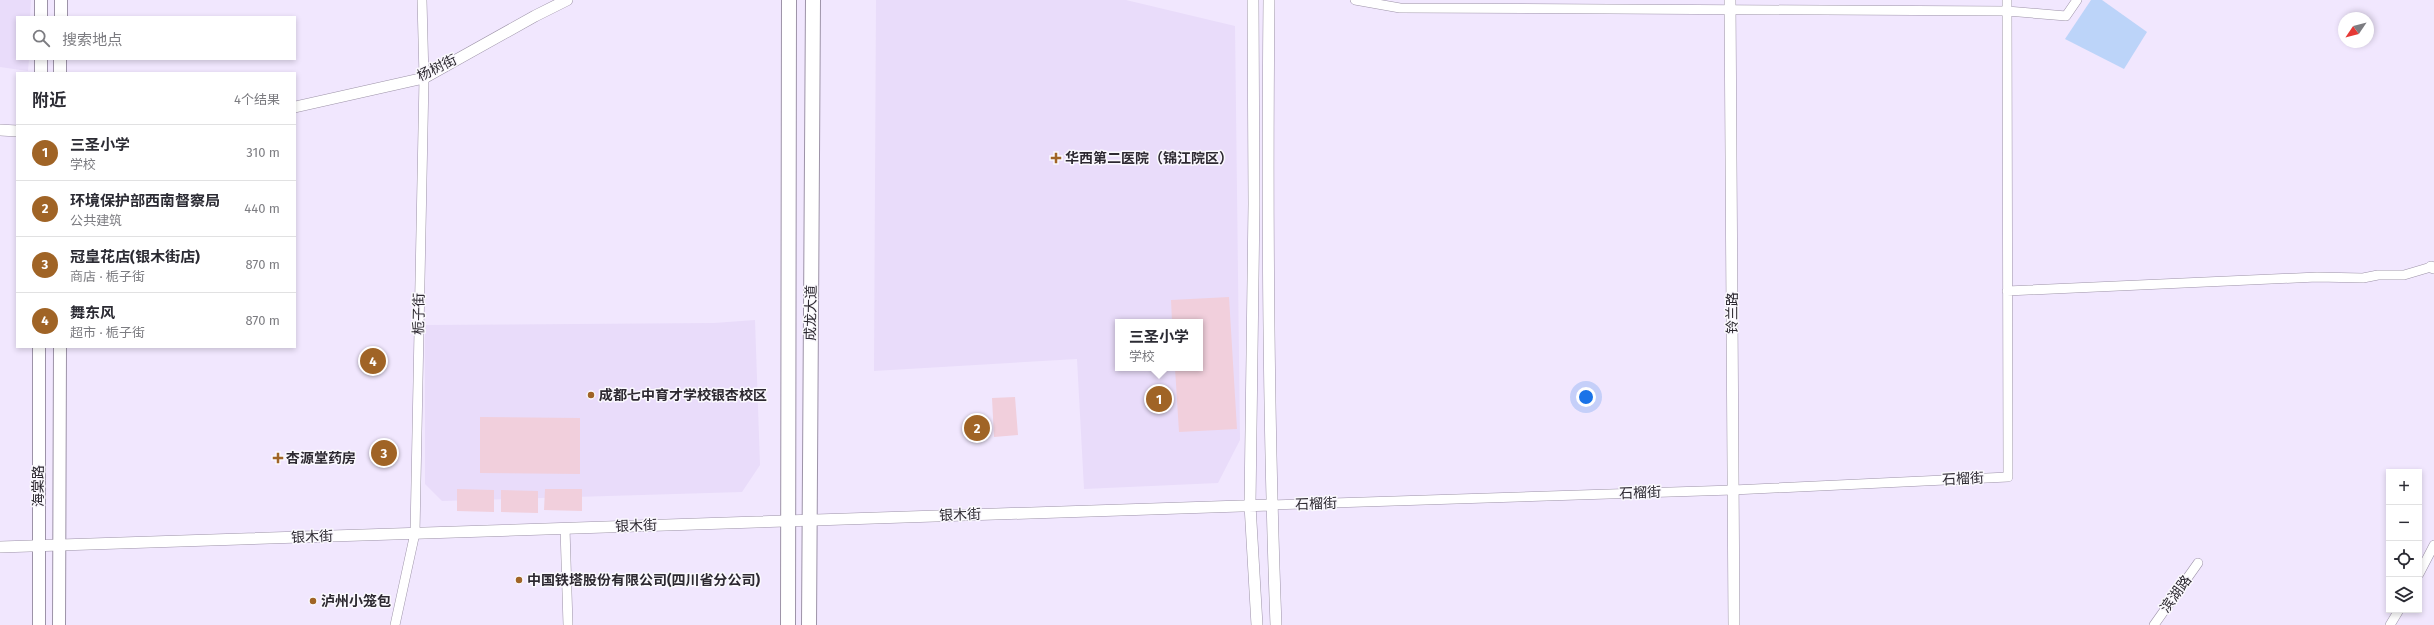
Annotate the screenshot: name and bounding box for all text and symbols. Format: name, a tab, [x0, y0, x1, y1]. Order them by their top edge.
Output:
north arrow	[2338, 12, 2374, 48]
search box	[16, 16, 296, 60]
icon: search	[30, 27, 52, 49]
text: 搜索地点	[62, 31, 122, 49]
street label: 杨树街	[414, 51, 460, 85]
text: 附近	[32, 90, 66, 111]
text: 4个结果	[234, 92, 280, 107]
text: 三圣小学	[70, 136, 130, 154]
text: 1	[42, 145, 48, 160]
text: 310 m	[246, 145, 280, 160]
place label: 华西第二医院（锦江院区）	[1065, 150, 1233, 167]
marker: 华西第二医院（锦江院区）	[1050, 152, 1062, 164]
text: 学校	[70, 157, 96, 172]
text: 环境保护部西南督察局	[70, 192, 220, 210]
text: 2	[42, 201, 48, 216]
text: 440 m	[244, 201, 280, 216]
text: 公共建筑	[70, 213, 122, 228]
text: 冠皇花店(银木街店)	[70, 248, 200, 266]
text: 3	[42, 257, 48, 272]
text: 870 m	[246, 257, 280, 272]
text: 商店 · 栀子街	[70, 269, 145, 284]
street label: 成龙大道	[802, 285, 820, 341]
street label: 铃兰路	[1724, 292, 1741, 334]
street label: 栀子街	[410, 293, 428, 335]
text: 舞东风	[70, 304, 115, 322]
text: 4	[41, 313, 49, 328]
text: 870 m	[246, 313, 280, 328]
popup	[1115, 319, 1203, 371]
text: 超市 · 栀子街	[70, 325, 145, 340]
text: 三圣小学	[1129, 328, 1189, 346]
pin: 4	[360, 346, 386, 376]
text: 学校	[1129, 349, 1155, 364]
pin: 1	[1146, 384, 1172, 414]
place label: 成都七中育才学校银杏校区	[599, 387, 767, 404]
your location	[1576, 387, 1596, 407]
marker: 成都七中育才学校银杏校区	[586, 390, 596, 400]
pin: 2	[964, 413, 990, 443]
pin: 3	[371, 438, 397, 468]
place label: 杏源堂药房	[286, 450, 356, 467]
marker: 杏源堂药房	[273, 453, 283, 463]
street label: 海棠路	[30, 465, 47, 507]
street label: 石榴街	[1942, 469, 1984, 489]
map controls	[2386, 469, 2422, 613]
button: +	[2386, 469, 2422, 505]
street label: 石榴街	[1619, 484, 1661, 502]
street label: 石榴街	[1295, 495, 1337, 513]
button: −	[2386, 505, 2422, 541]
street label: 银木街	[939, 506, 981, 524]
street label: 银木街	[615, 517, 657, 535]
street label: 银木街	[291, 528, 333, 546]
button: locate	[2386, 541, 2422, 577]
place label: 中国铁塔股份有限公司(四川省分公司)	[527, 572, 761, 589]
street label: 滨湖路	[2157, 572, 2195, 616]
marker: 中国铁塔股份有限公司(四川省分公司)	[514, 575, 524, 585]
button: layers	[2386, 577, 2422, 613]
place label: 泸州小笼包	[321, 593, 391, 610]
marker: 泸州小笼包	[308, 596, 318, 606]

